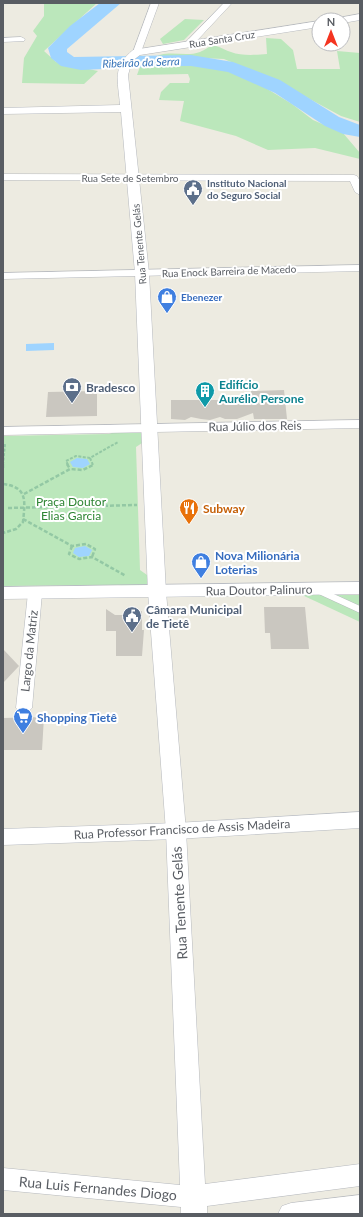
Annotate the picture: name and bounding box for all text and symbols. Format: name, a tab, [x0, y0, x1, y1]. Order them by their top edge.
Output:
north arrow	[311, 12, 351, 52]
text: N	[327, 15, 335, 28]
street label: Rua Santa Cruz	[188, 28, 256, 50]
water label: Ribeirão da Serra	[102, 54, 180, 70]
street label: Rua Sete de Setembro	[81, 172, 179, 184]
place label: Instituto Nacional do Seguro Social	[207, 177, 287, 201]
public building icon: Instituto Nacional do Seguro Social	[182, 178, 204, 206]
street label: Rua Tenente Gelás	[130, 203, 148, 285]
street label: Rua Enock Barreira de Macedo	[162, 263, 297, 279]
shop icon: Ebenezer	[156, 286, 178, 314]
place label: Ebenezer	[181, 291, 223, 303]
bank icon: Bradesco	[61, 376, 83, 404]
place label: Edifício Aurélio Persone	[218, 377, 304, 406]
place label: Bradesco	[86, 380, 135, 395]
building icon: Edifício Aurélio Persone	[194, 380, 216, 408]
street label: Rua Júlio dos Reis	[208, 418, 302, 434]
park label: Praça Doutor Elias Garcia	[36, 494, 107, 523]
restaurant icon: Subway	[178, 497, 200, 525]
place label: Subway	[203, 501, 245, 516]
place label: Nova Milionária Loterias	[215, 548, 300, 577]
shop icon: Nova Milionária Loterias	[190, 551, 212, 579]
street label: Rua Doutor Palinuro	[205, 582, 313, 598]
place label: Câmara Municipal de Tietê	[146, 602, 242, 631]
public building icon: Câmara Municipal de Tietê	[121, 605, 143, 633]
street label: Largo da Matriz	[17, 609, 41, 693]
supermarket icon: Shopping Tietê	[12, 706, 34, 734]
place label: Shopping Tietê	[37, 710, 117, 725]
street label: Rua Professor Francisco de Assis Madeira	[73, 816, 291, 842]
street label: Rua Tenente Gelás	[168, 846, 190, 960]
street label: Rua Luis Fernandes Diogo	[18, 1173, 178, 1203]

